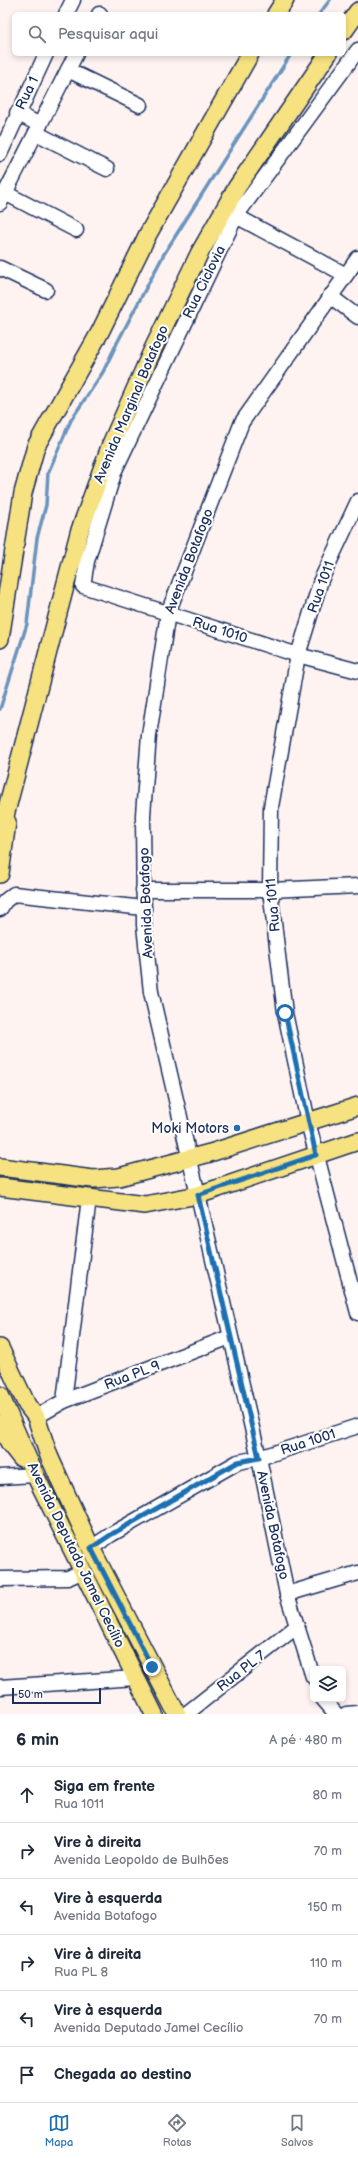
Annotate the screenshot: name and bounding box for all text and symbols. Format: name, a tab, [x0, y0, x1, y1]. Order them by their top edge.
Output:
search box	[12, 12, 346, 56]
icon: search	[26, 23, 48, 45]
text: Pesquisar aqui	[58, 25, 158, 44]
street label: Rua 1	[12, 74, 42, 112]
street label: Rua Ciclovia	[179, 243, 229, 321]
street label: Avenida Marginal Botafogo	[90, 322, 172, 485]
street label: Avenida Botafogo	[161, 506, 217, 616]
street label: Rua 1011	[304, 559, 338, 615]
street label: Rua 1010	[190, 613, 250, 647]
street label: Avenida Botafogo	[136, 847, 156, 959]
street label: Rua 1011	[262, 877, 284, 933]
route start	[276, 1004, 294, 1022]
place label: Moki Motors	[151, 1120, 229, 1137]
marker: Moki Motors	[232, 1123, 242, 1133]
street label: Rua PL 9	[102, 1357, 162, 1393]
street label: Rua 1001	[278, 1425, 338, 1459]
street label: Avenida Deputado Jamel Cecílio	[24, 1460, 128, 1650]
street label: Avenida Botafogo	[253, 1469, 293, 1581]
street label: Rua PL 7	[213, 1647, 269, 1695]
route end	[143, 1658, 161, 1676]
map controls	[310, 1666, 346, 1702]
button: layers	[310, 1666, 346, 1702]
scale bar	[12, 1686, 101, 1705]
text: 50 m	[18, 1688, 43, 1701]
text: 6 min	[16, 1730, 59, 1750]
text: A pé · 480 m	[269, 1732, 342, 1748]
text: Siga em frente	[54, 1777, 155, 1796]
icon: ahead	[16, 1784, 38, 1806]
text: 80 m	[313, 1787, 342, 1803]
text: Rua 1011	[54, 1796, 104, 1812]
text: Vire à direita	[54, 1833, 141, 1852]
icon: right	[16, 1840, 38, 1862]
text: 70 m	[314, 1843, 342, 1859]
text: Avenida Leopoldo de Bulhões	[54, 1852, 229, 1868]
text: Vire à esquerda	[54, 1889, 162, 1908]
icon: left	[16, 1896, 38, 1918]
text: 150 m	[308, 1899, 342, 1915]
text: Avenida Botafogo	[54, 1908, 157, 1924]
text: Vire à direita	[54, 1945, 141, 1964]
icon: right	[16, 1952, 38, 1974]
text: 110 m	[310, 1955, 342, 1971]
text: Rua PL 8	[54, 1964, 108, 1980]
text: Vire à esquerda	[54, 2001, 162, 2020]
icon: left	[16, 2008, 38, 2030]
text: 70 m	[314, 2011, 342, 2027]
text: Avenida Deputado Jamel Cecílio	[54, 2020, 243, 2036]
icon: arrive	[16, 2064, 38, 2086]
text: Chegada ao destino	[54, 2065, 192, 2084]
tab: Mapa	[45, 2112, 73, 2149]
tab: Rotas	[163, 2112, 191, 2149]
tab: Salvos	[281, 2112, 313, 2149]

